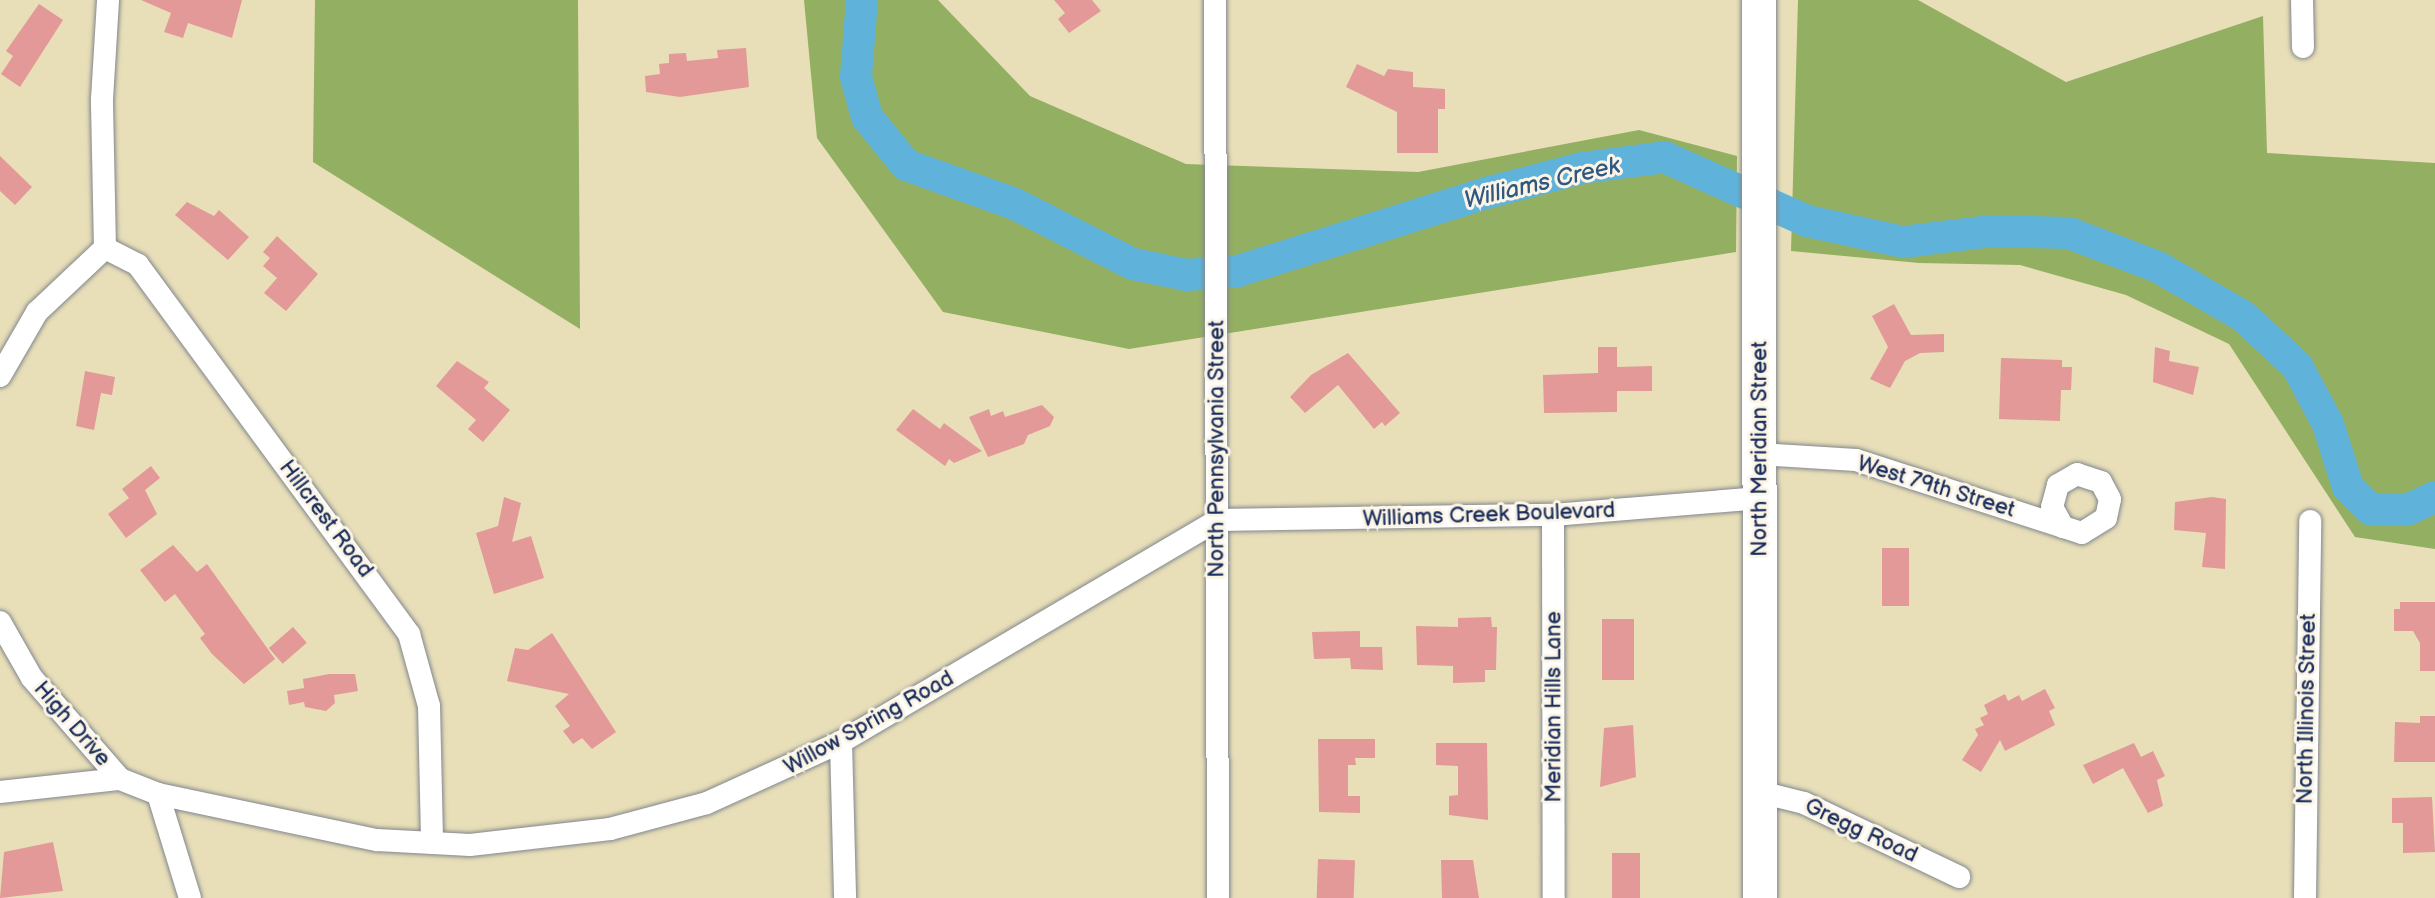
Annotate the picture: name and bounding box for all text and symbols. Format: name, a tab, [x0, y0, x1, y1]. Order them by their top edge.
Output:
water label: Williams Creek	[1461, 151, 1623, 215]
street label: North Pennsylvania Street	[1204, 320, 1230, 578]
street label: North Meridian Street	[1747, 341, 1773, 557]
street label: West 79th Street	[1854, 450, 2018, 524]
street label: Hillcrest Road	[273, 455, 379, 583]
street label: Williams Creek Boulevard	[1362, 497, 1616, 533]
street label: Meridian Hills Lane	[1541, 611, 1567, 803]
street label: North Illinois Street	[2292, 613, 2322, 805]
street label: Willow Spring Road	[779, 665, 959, 781]
street label: High Drive	[28, 676, 116, 772]
street label: Gregg Road	[1800, 793, 1922, 869]

